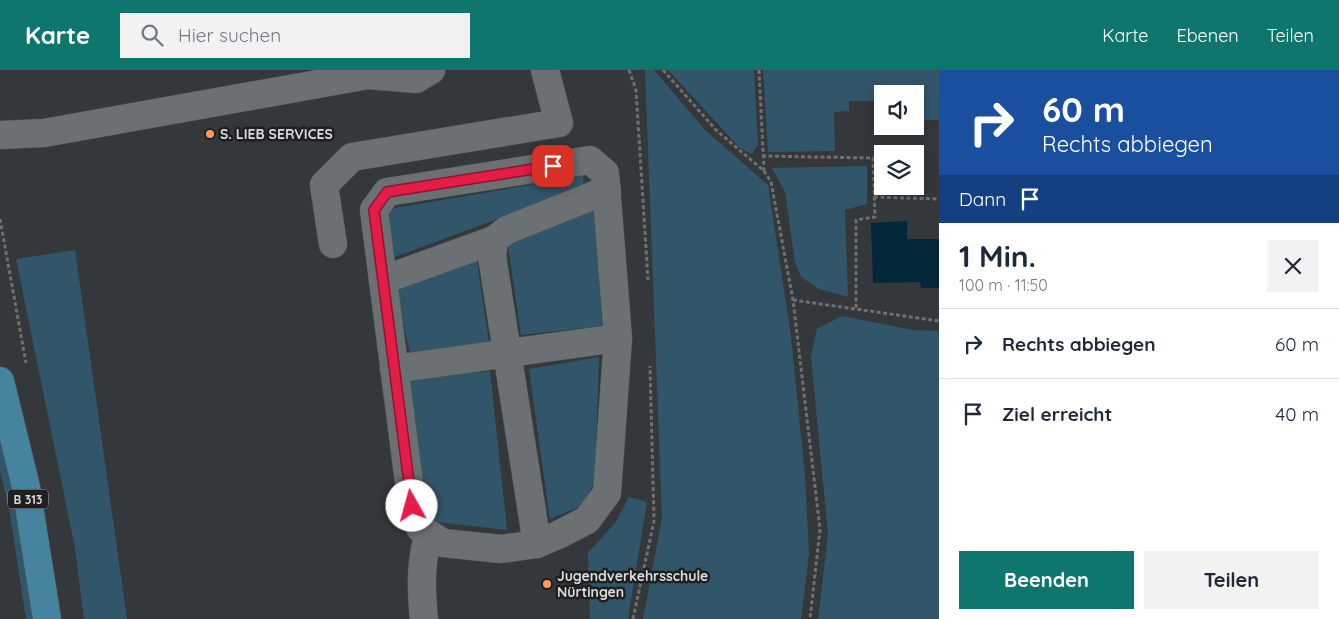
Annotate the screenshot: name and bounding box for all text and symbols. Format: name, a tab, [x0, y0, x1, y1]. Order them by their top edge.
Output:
search box	[120, 13, 470, 58]
text: Karte	[25, 20, 90, 50]
icon: search	[138, 21, 166, 49]
text: Hier suchen	[178, 23, 281, 47]
text: Karte	[1102, 24, 1148, 47]
text: Ebenen	[1176, 24, 1239, 47]
text: Teilen	[1267, 24, 1314, 47]
map controls	[874, 85, 924, 195]
button: sound	[874, 85, 924, 135]
text: 60 m	[1042, 87, 1125, 131]
icon: right	[959, 90, 1024, 155]
place label: S. LIEB SERVICES	[220, 125, 333, 143]
marker: S. LIEB SERVICES	[204, 128, 216, 140]
text: Rechts abbiegen	[1042, 130, 1213, 158]
pin	[532, 145, 574, 187]
button: layers	[874, 145, 924, 195]
icon: arrive	[539, 152, 567, 180]
icon: arrive	[1016, 185, 1044, 213]
text: Dann	[959, 187, 1006, 211]
text: 1 Min.	[959, 237, 1036, 275]
button: close	[1267, 240, 1319, 292]
text: 100 m · 11:50	[959, 275, 1048, 295]
icon: right	[959, 330, 987, 358]
text: Rechts abbiegen	[1002, 332, 1155, 356]
text: 60 m	[1275, 332, 1319, 356]
icon: arrive	[959, 400, 987, 428]
text: Ziel erreicht	[1002, 402, 1112, 426]
text: 40 m	[1275, 402, 1319, 426]
position arrow	[385, 479, 437, 531]
road number: B 313	[8, 489, 48, 508]
button: Beenden	[959, 551, 1134, 609]
button: Teilen	[1144, 551, 1319, 609]
place label: Jugendverkehrsschule Nürtingen	[557, 567, 708, 601]
marker: Jugendverkehrsschule Nürtingen	[541, 578, 553, 590]

